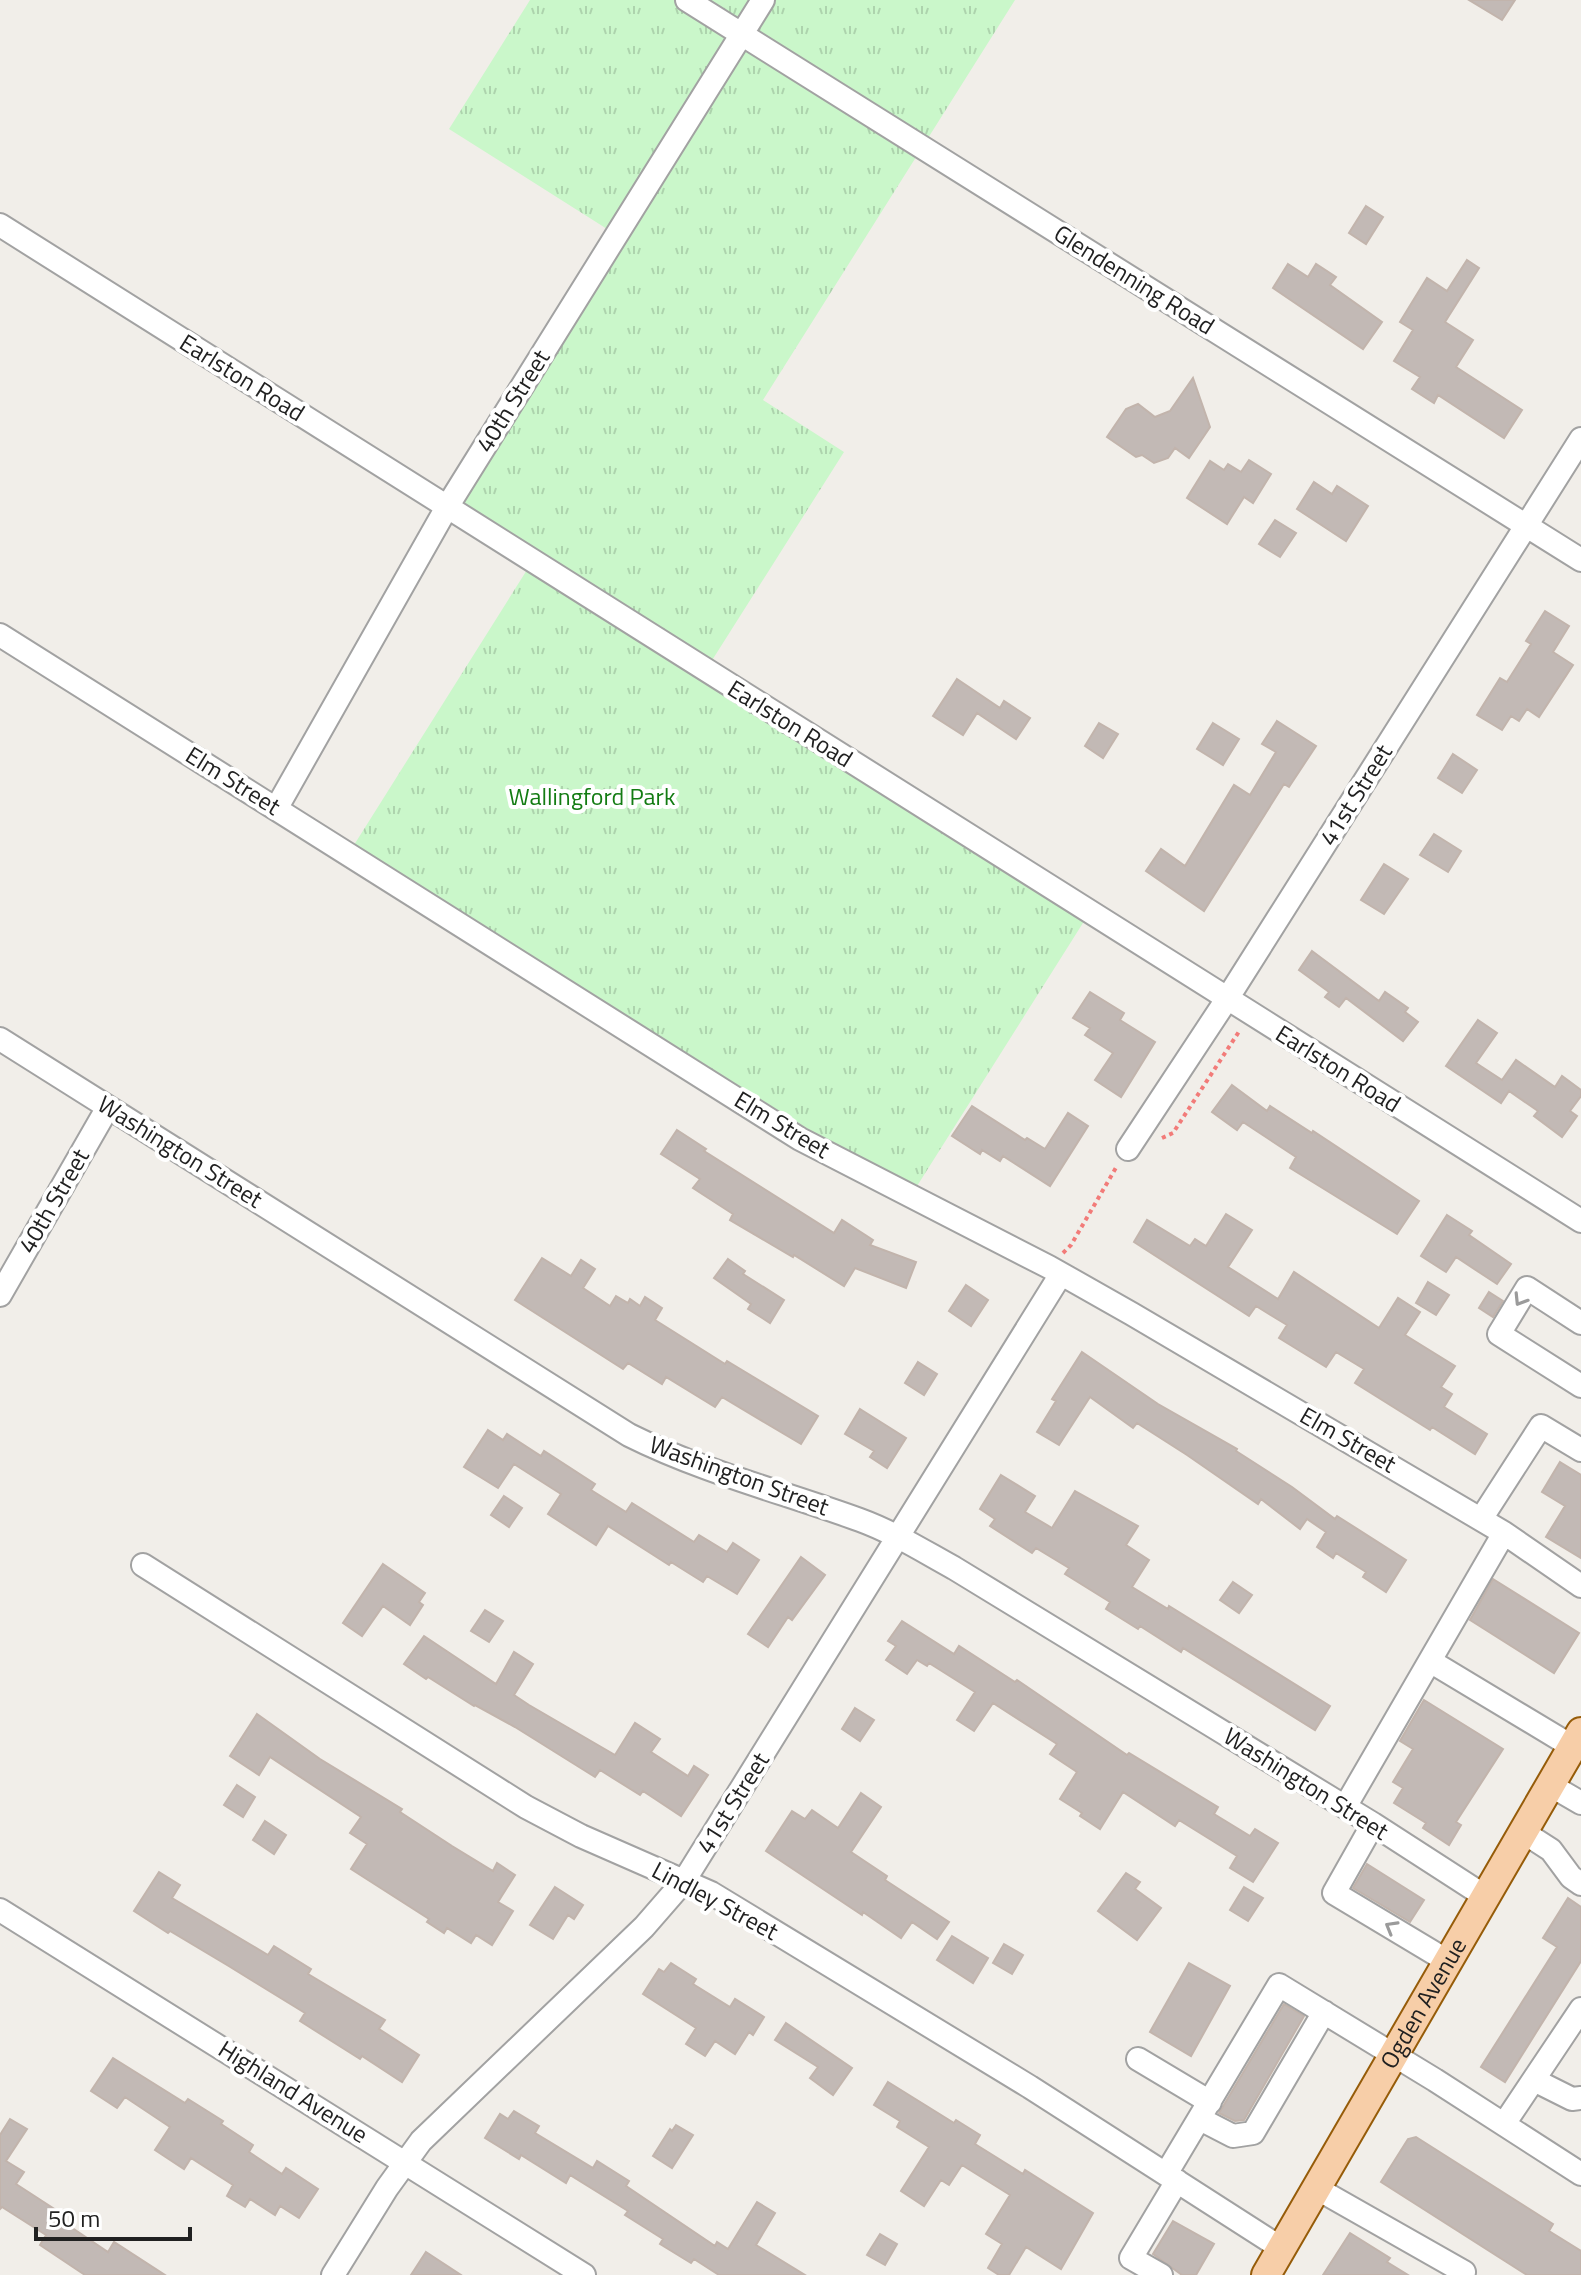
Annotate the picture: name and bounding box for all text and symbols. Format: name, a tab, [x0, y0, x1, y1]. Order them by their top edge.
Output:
street label: Glendenning Road	[1047, 215, 1222, 343]
street label: Earlston Road	[173, 324, 312, 430]
street label: 40th Street	[466, 342, 558, 459]
street label: Earlston Road	[721, 670, 860, 776]
street label: 41st Street	[1310, 736, 1401, 852]
street label: Elm Street	[179, 737, 289, 824]
park label: Wallingford Park	[509, 778, 676, 814]
street label: Earlston Road	[1269, 1015, 1408, 1121]
street label: Elm Street	[728, 1081, 838, 1167]
street label: Washington Street	[91, 1086, 271, 1217]
street label: 40th Street	[9, 1141, 98, 1259]
one-way arrow	[1514, 1291, 1530, 1306]
street label: Elm Street	[1294, 1397, 1404, 1482]
street label: Washington Street	[645, 1426, 835, 1524]
street label: Washington Street	[1217, 1718, 1397, 1849]
street label: 41st Street	[687, 1744, 778, 1860]
street label: Lindley Street	[646, 1852, 786, 1949]
one-way arrow	[1385, 1922, 1400, 1937]
street label: Ogden Avenue	[1370, 1931, 1475, 2075]
street label: Highland Avenue	[212, 2031, 375, 2152]
scale bar	[36, 2191, 190, 2241]
text: 50 m	[48, 2200, 100, 2236]

